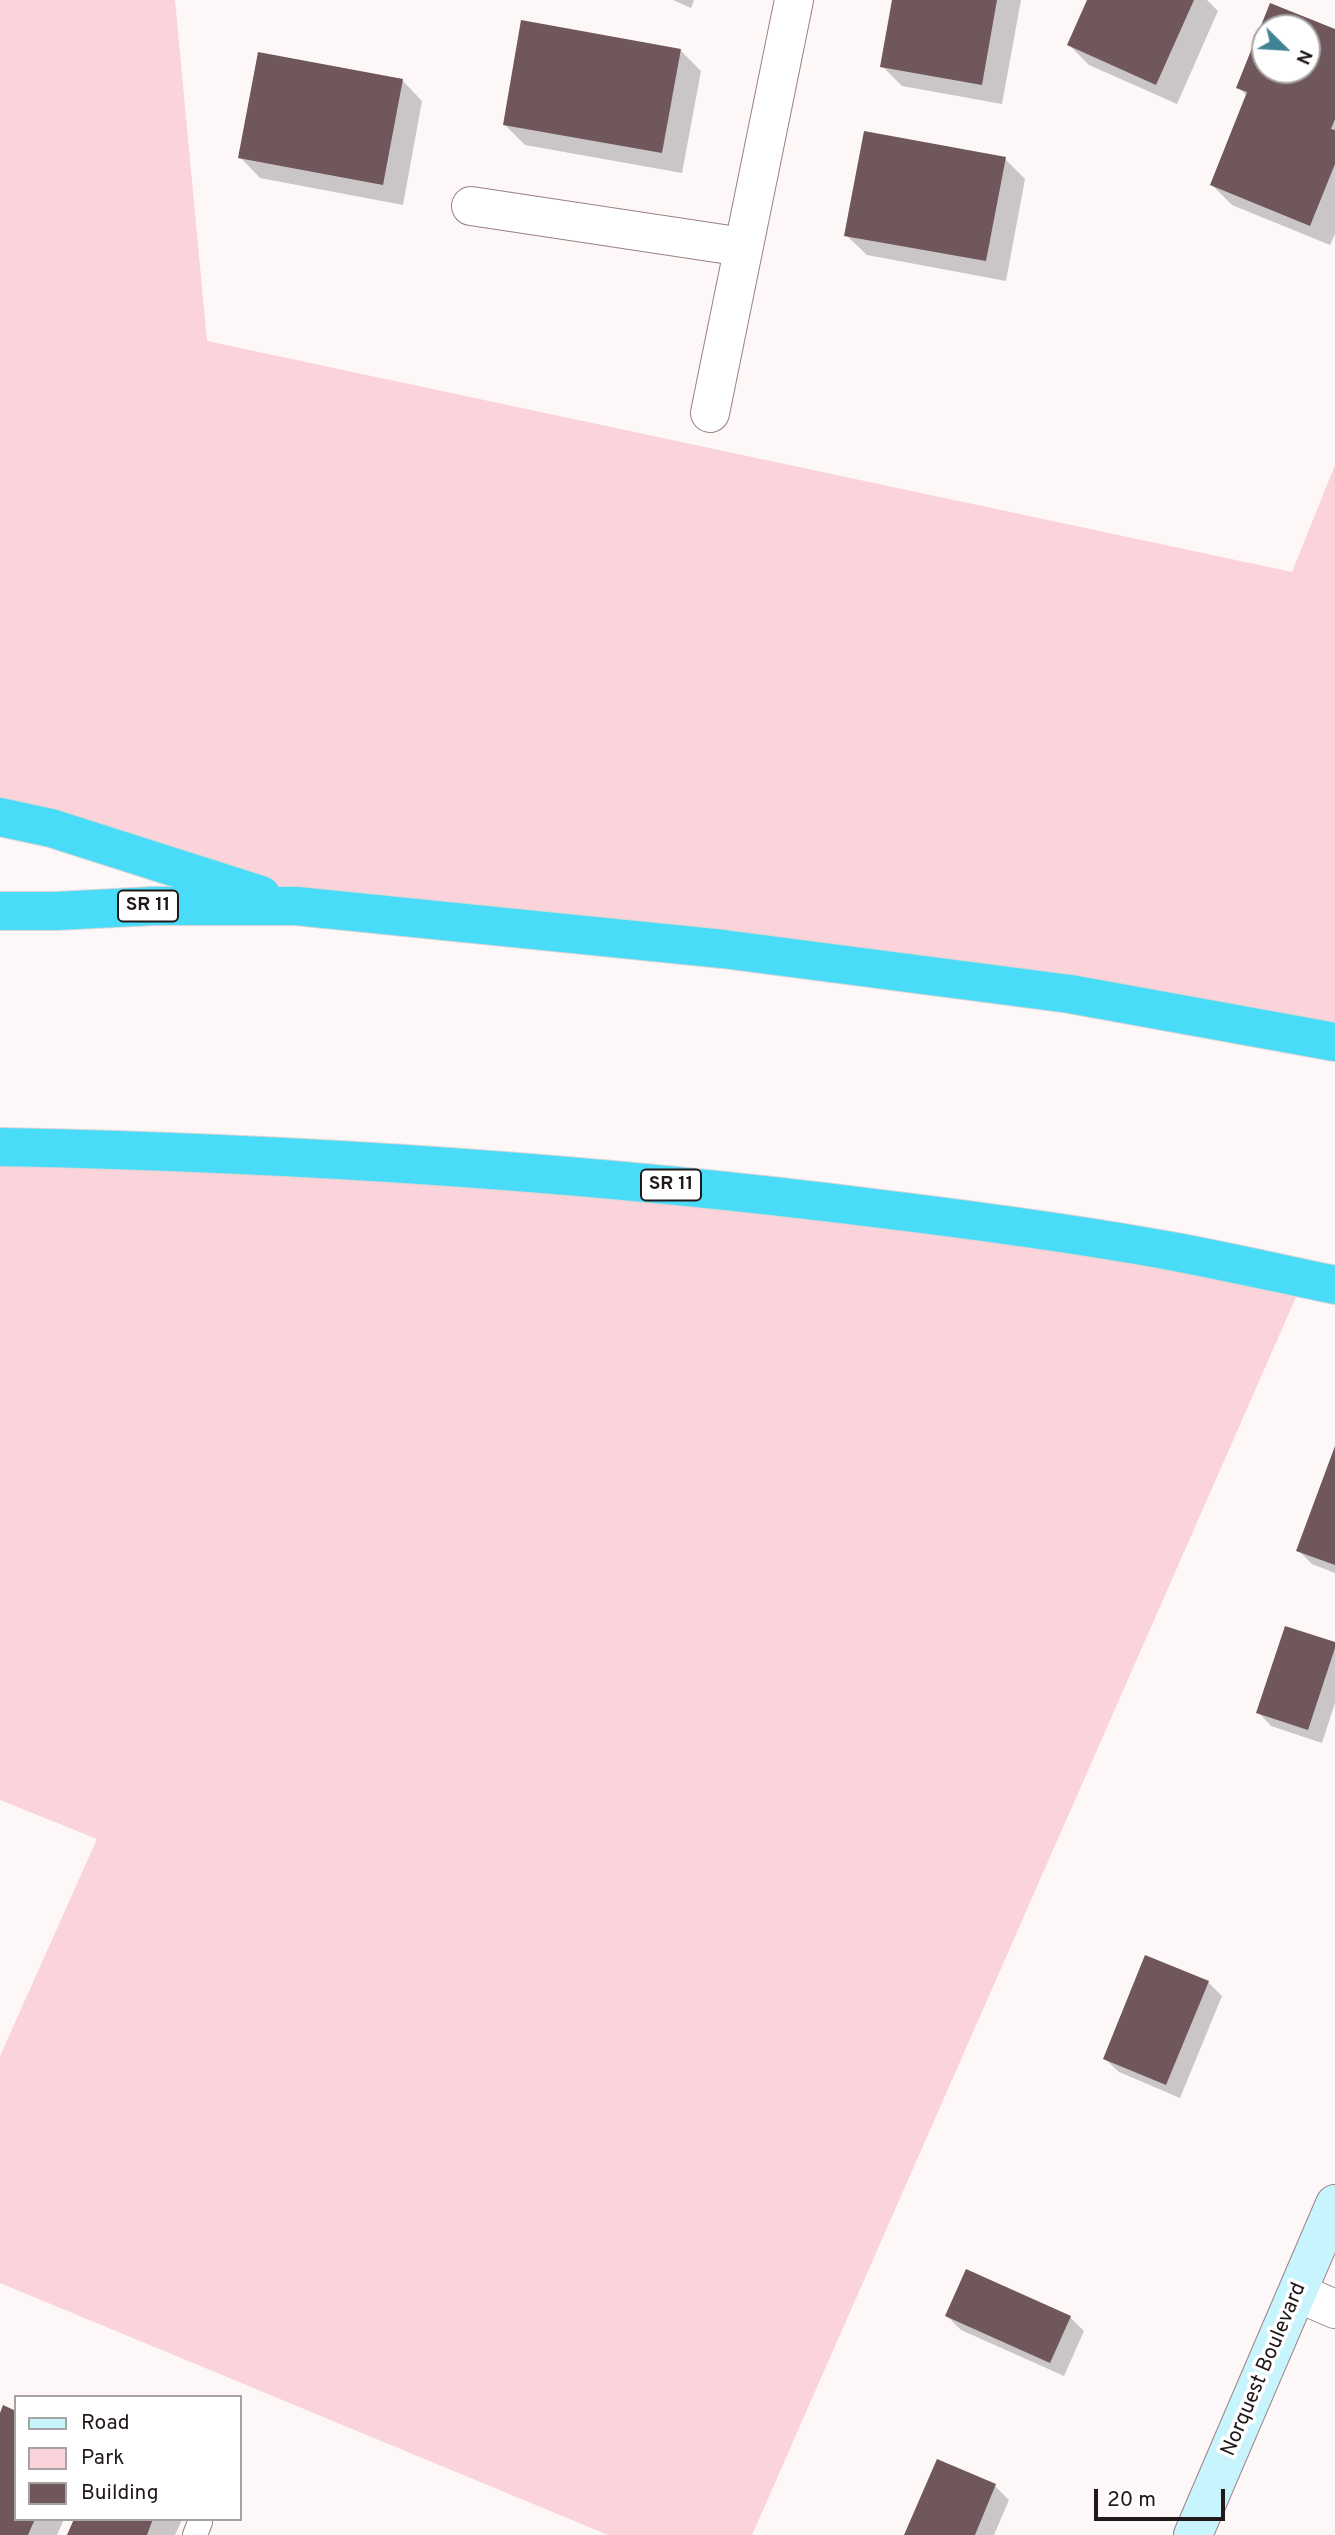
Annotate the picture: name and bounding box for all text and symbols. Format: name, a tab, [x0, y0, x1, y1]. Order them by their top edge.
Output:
north arrow	[1251, 14, 1321, 84]
text: N	[1290, 46, 1317, 68]
road number: SR 11	[118, 890, 178, 922]
road number: SR 11	[641, 1170, 701, 1200]
street label: Norquest Boulevard	[1217, 2279, 1313, 2461]
legend	[14, 2395, 242, 2521]
text: Road	[81, 2410, 130, 2437]
text: Park	[81, 2445, 124, 2472]
scale bar	[1097, 2476, 1228, 2520]
text: Building	[81, 2480, 159, 2507]
text: 20 m	[1107, 2487, 1156, 2514]

